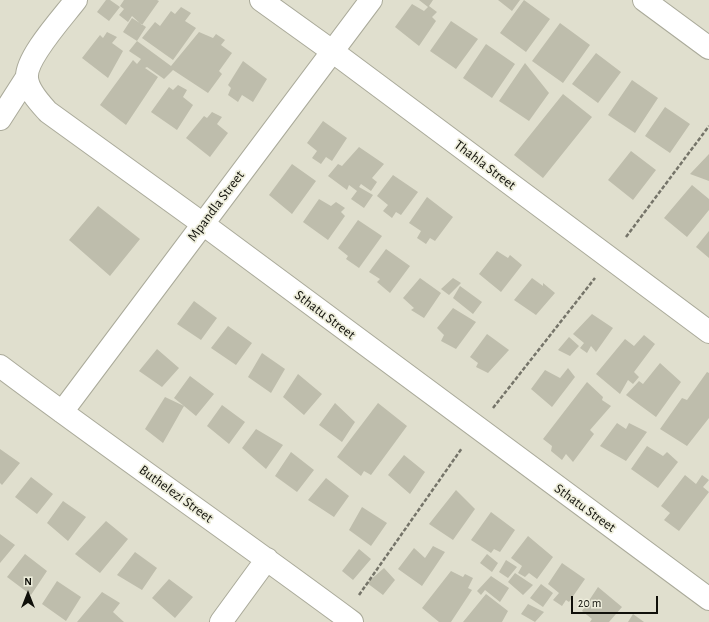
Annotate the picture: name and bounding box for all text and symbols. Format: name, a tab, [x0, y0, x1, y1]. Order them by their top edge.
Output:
street label: Thahla Street	[451, 136, 519, 194]
street label: Mpandla Street	[184, 167, 248, 245]
street label: Sthatu Street	[291, 287, 359, 343]
street label: Buthelezi Street	[136, 462, 216, 526]
street label: Sthatu Street	[551, 480, 619, 536]
north arrow	[8, 574, 48, 614]
text: N	[24, 576, 32, 587]
scale bar	[573, 588, 660, 614]
text: 20 m	[578, 597, 601, 609]

